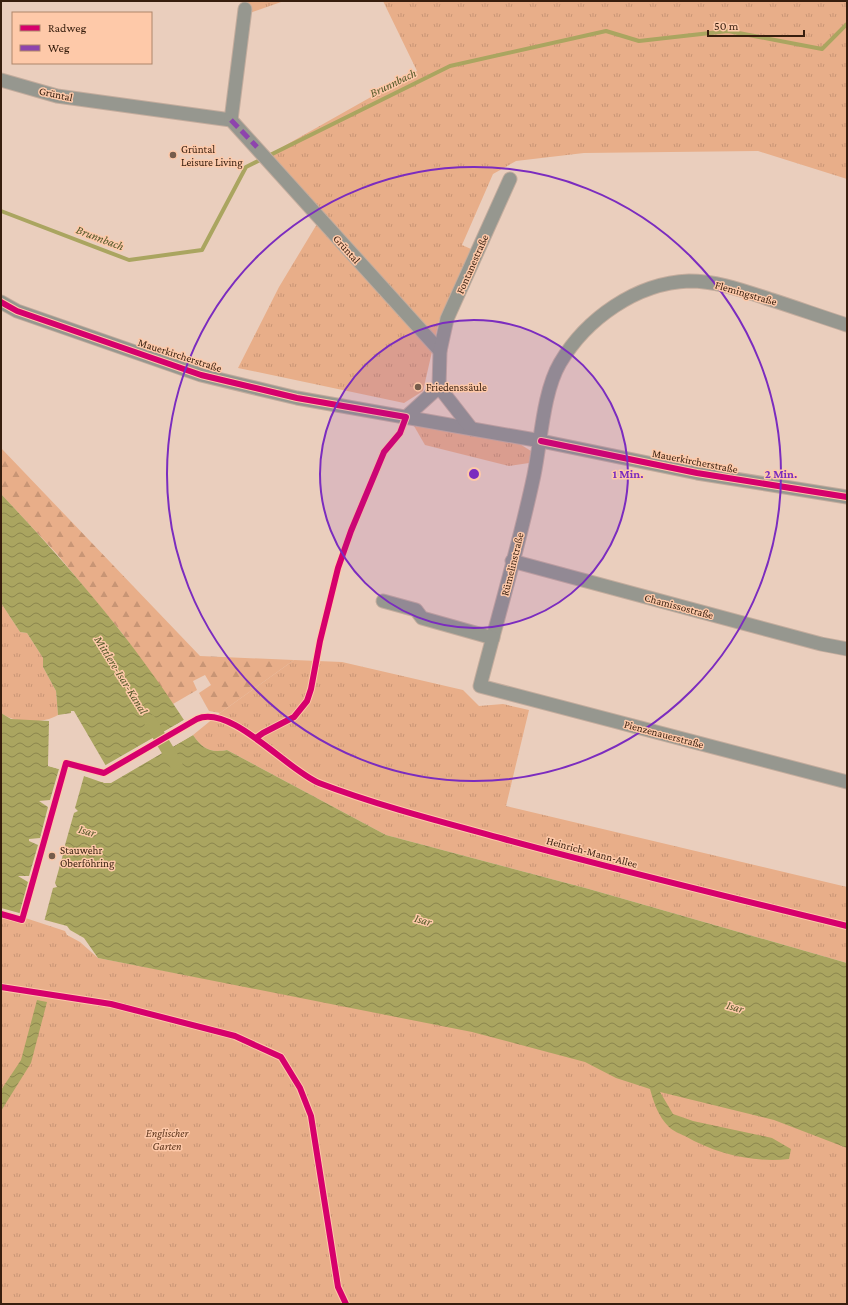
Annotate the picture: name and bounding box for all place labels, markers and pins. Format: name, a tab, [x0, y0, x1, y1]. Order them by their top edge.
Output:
place label: Grüntal Leisure Living	[181, 143, 243, 169]
marker: Grüntal Leisure Living	[168, 150, 178, 160]
place label: Friedenssäule	[426, 381, 487, 393]
marker: Friedenssäule	[413, 382, 423, 392]
centre of rings	[467, 467, 481, 481]
place label: Stauwehr Oberföhring	[60, 844, 115, 870]
marker: Stauwehr Oberföhring	[47, 851, 57, 861]

